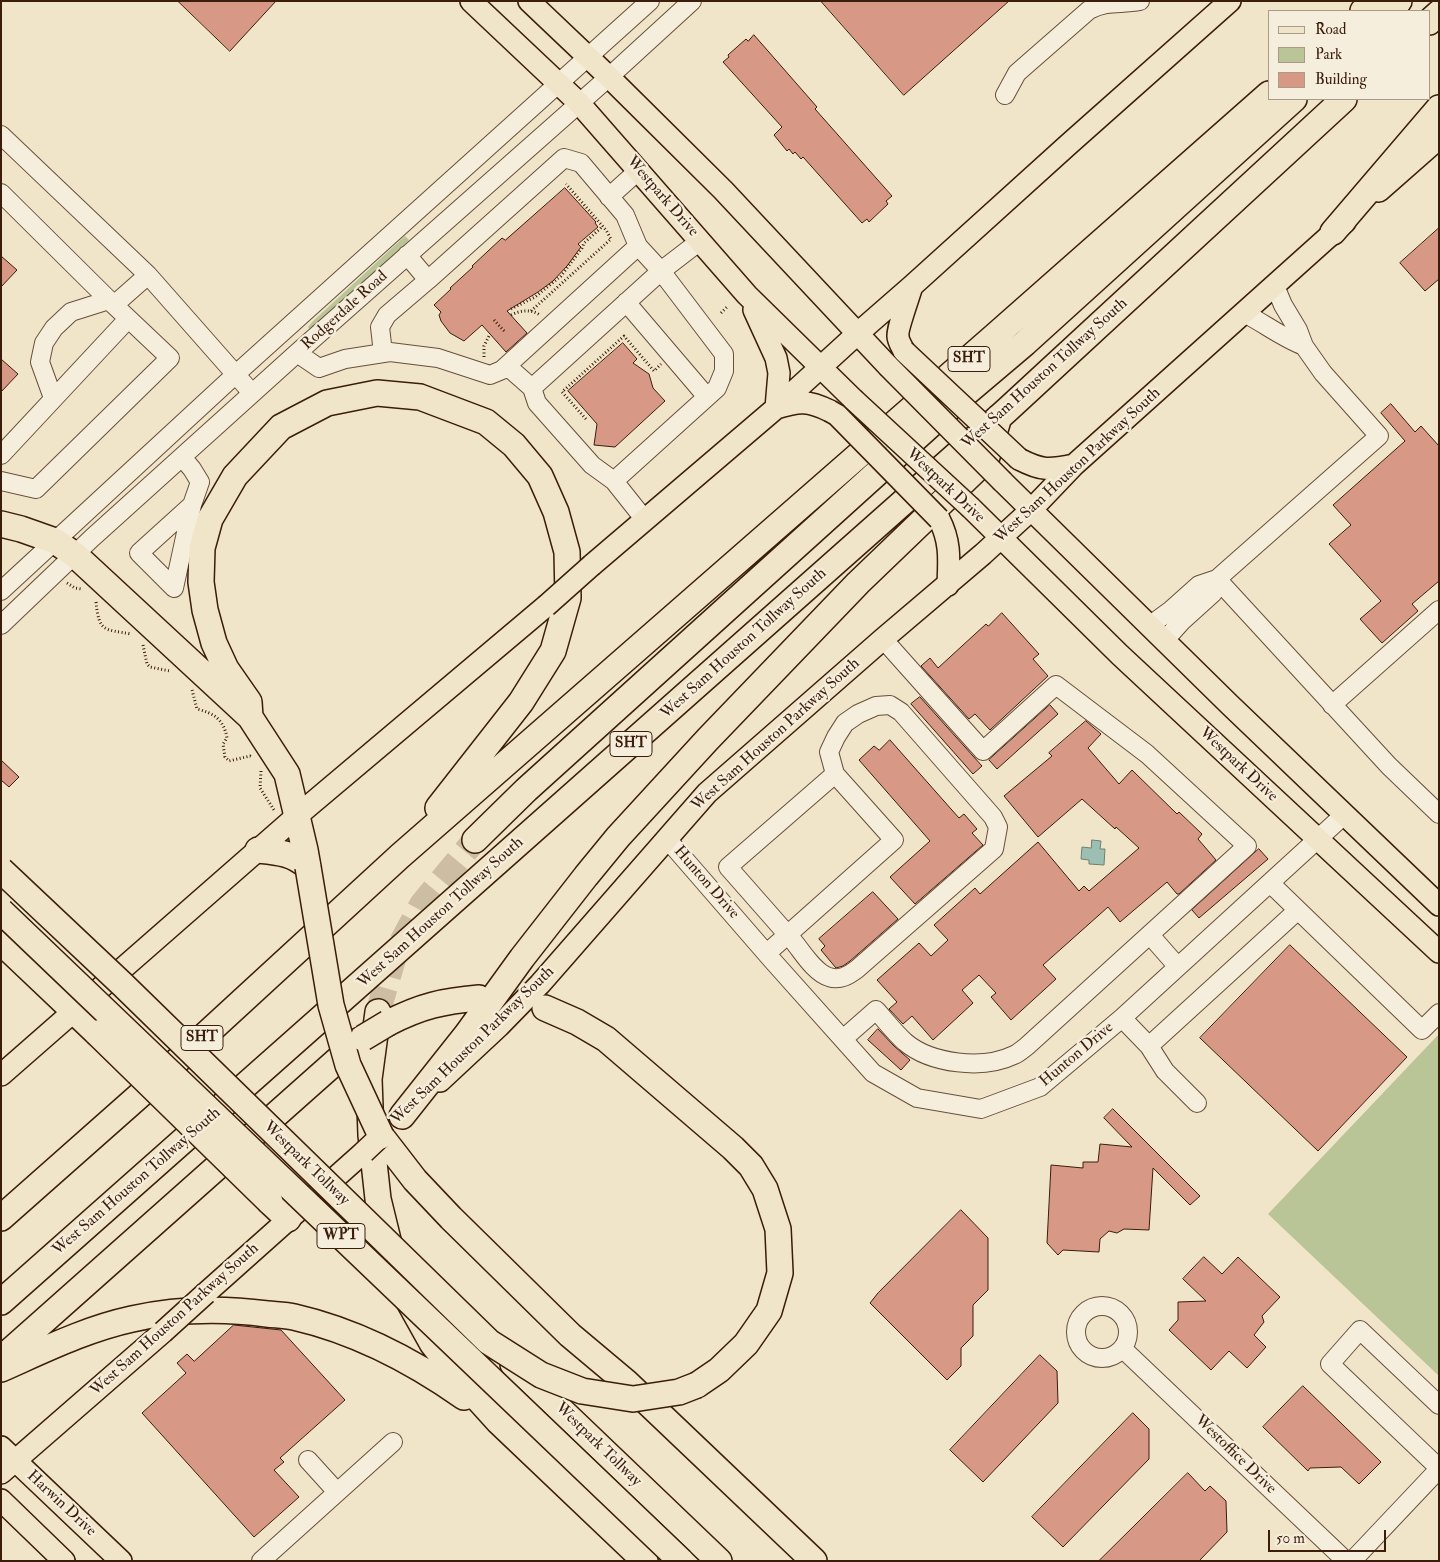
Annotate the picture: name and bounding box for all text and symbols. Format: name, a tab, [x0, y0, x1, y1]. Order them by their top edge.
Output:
legend	[1268, 10, 1430, 100]
text: Road	[1315, 20, 1346, 39]
text: Park	[1315, 45, 1342, 64]
text: Building	[1315, 70, 1367, 89]
street label: Westpark Drive	[622, 153, 702, 241]
street label: Rodgerdale Road	[298, 267, 392, 355]
street label: West Sam Houston Tollway South	[958, 295, 1132, 453]
road number: SHT	[948, 346, 990, 372]
street label: West Sam Houston Parkway South	[991, 384, 1165, 548]
street label: Westpark Drive	[902, 445, 988, 527]
street label: West Sam Houston Tollway South	[657, 565, 831, 723]
street label: West Sam Houston Parkway South	[688, 654, 864, 816]
street label: Westpark Drive	[1195, 724, 1281, 806]
road number: SHT	[610, 732, 652, 756]
street label: West Sam Houston Tollway South	[354, 834, 528, 992]
street label: Hunton Drive	[669, 843, 743, 923]
street label: West Sam Houston Parkway South	[387, 963, 559, 1129]
street label: Hunton Drive	[1036, 1019, 1118, 1091]
road number: SHT	[181, 1026, 223, 1050]
street label: West Sam Houston Tollway South	[49, 1104, 225, 1260]
street label: Westpark Tollway	[259, 1118, 353, 1210]
road number: WPT	[317, 1224, 365, 1248]
street label: West Sam Houston Parkway South	[87, 1239, 263, 1401]
street label: Westpark Tollway	[551, 1399, 645, 1491]
street label: Westoffice Drive	[1190, 1411, 1280, 1499]
street label: Harwin Drive	[22, 1467, 100, 1541]
scale bar	[1270, 1520, 1388, 1552]
text: 50 m	[1276, 1529, 1305, 1548]

